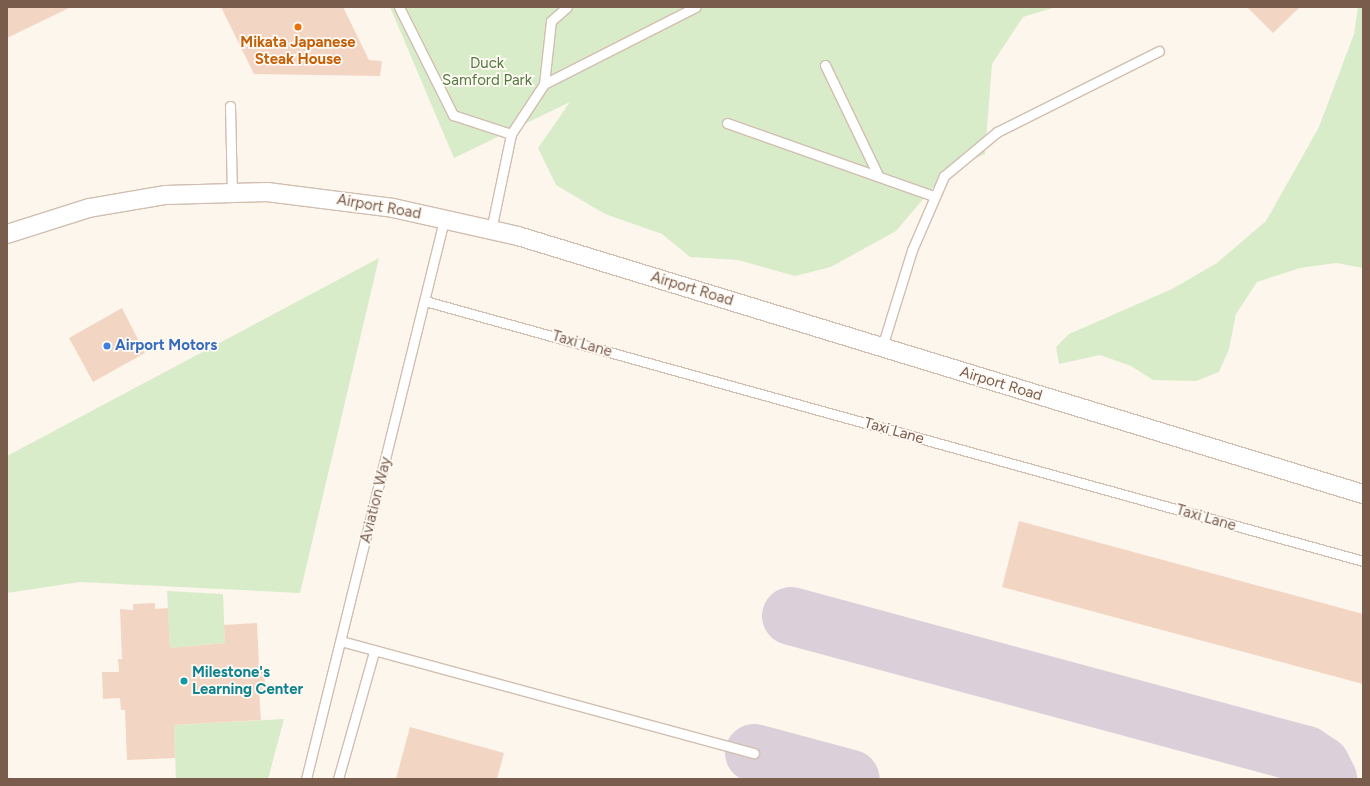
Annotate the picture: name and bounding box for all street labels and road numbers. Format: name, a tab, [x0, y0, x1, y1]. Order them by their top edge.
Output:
street label: Airport Road	[335, 191, 423, 223]
street label: Airport Road	[649, 268, 735, 310]
street label: Taxi Lane	[550, 327, 614, 361]
street label: Airport Road	[958, 363, 1044, 405]
street label: Taxi Lane	[862, 414, 926, 448]
street label: Aviation Way	[357, 455, 395, 545]
street label: Taxi Lane	[1174, 501, 1238, 535]

